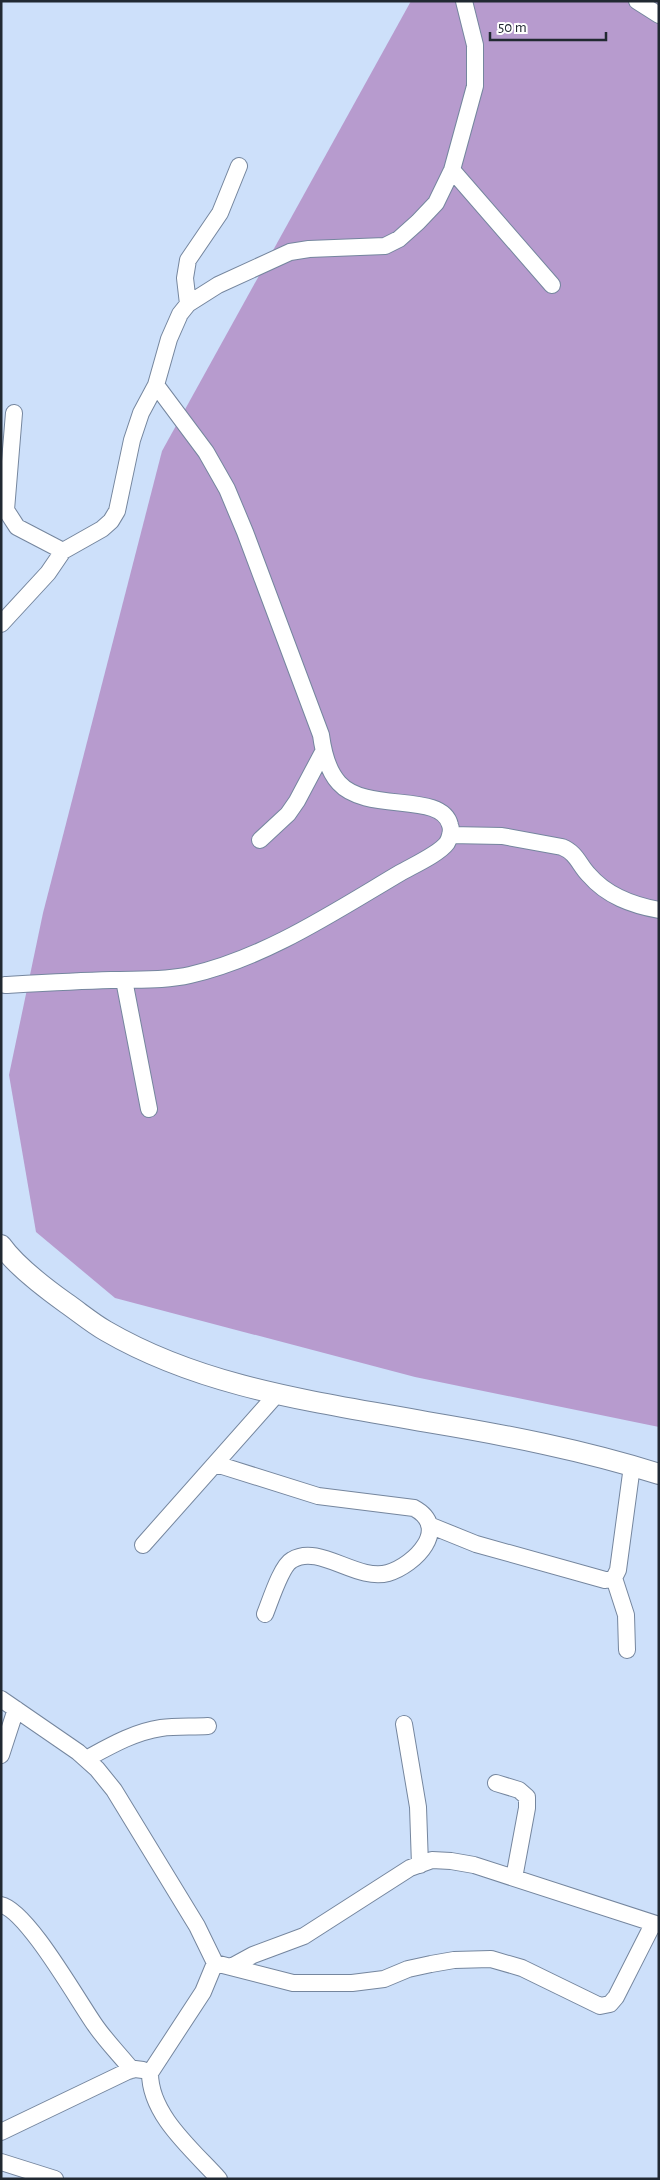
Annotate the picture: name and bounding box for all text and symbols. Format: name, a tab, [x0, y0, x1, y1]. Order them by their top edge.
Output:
scale bar	[490, 10, 606, 42]
text: 50 m	[498, 20, 527, 35]

